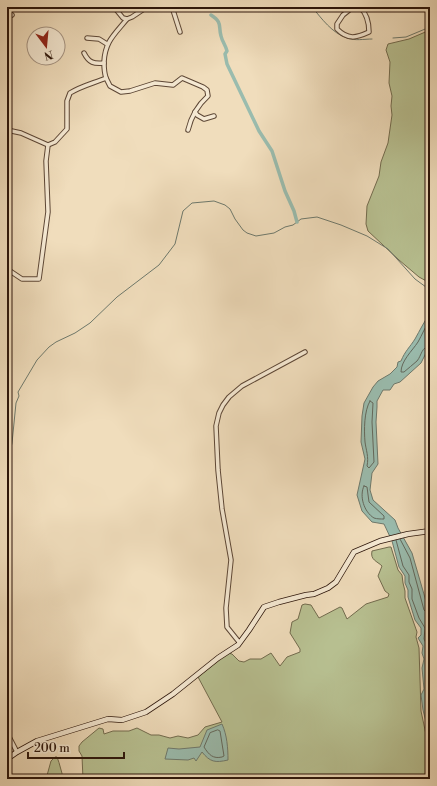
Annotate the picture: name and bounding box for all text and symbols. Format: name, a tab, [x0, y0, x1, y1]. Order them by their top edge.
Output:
north arrow	[26, 26, 66, 66]
text: N	[42, 47, 55, 63]
scale bar	[28, 734, 124, 760]
text: 200 m	[34, 741, 70, 756]

